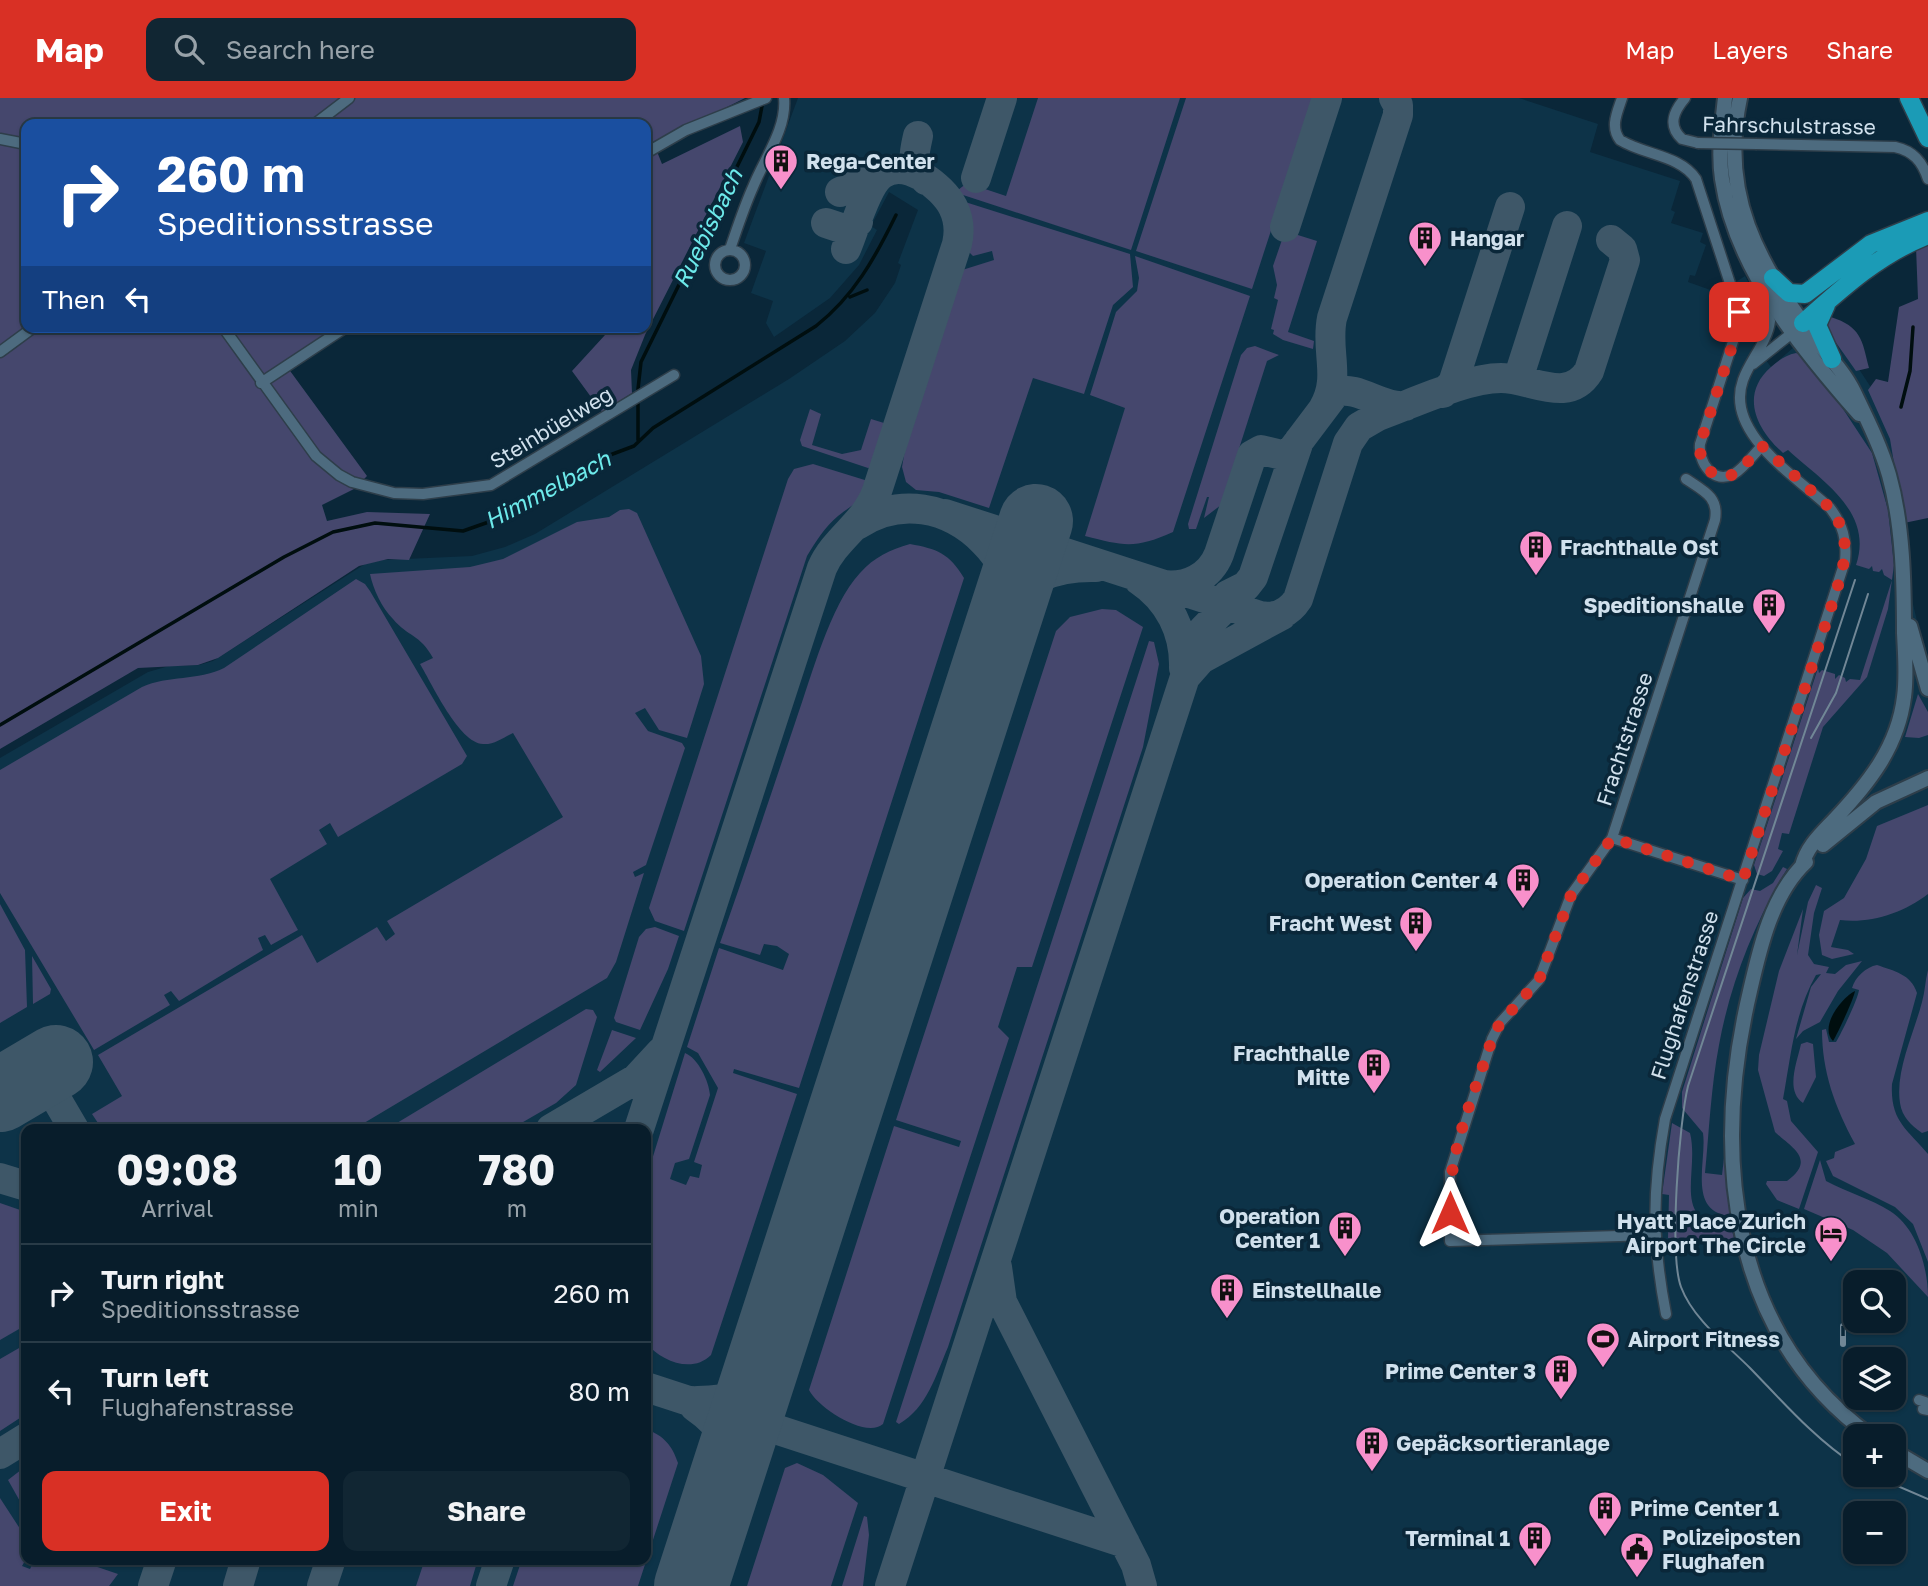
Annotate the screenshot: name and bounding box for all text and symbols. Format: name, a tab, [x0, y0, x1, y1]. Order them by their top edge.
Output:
search box	[146, 18, 636, 81]
text: Map	[35, 30, 104, 69]
icon: search	[170, 30, 208, 68]
text: Search here	[226, 34, 375, 65]
text: Map	[1625, 35, 1674, 64]
text: Layers	[1712, 35, 1788, 64]
text: Share	[1826, 35, 1893, 64]
street label: Fahrschulstrasse	[1702, 110, 1876, 140]
building icon: Rega-Center	[762, 142, 800, 191]
text: 260 m	[157, 144, 305, 203]
icon: right	[42, 147, 133, 238]
place label: Rega-Center	[806, 148, 935, 174]
water label: Ruebisbach	[666, 163, 748, 292]
text: Speditionsstrasse	[157, 204, 434, 242]
building icon: Hangar	[1406, 219, 1444, 268]
place label: Hangar	[1450, 225, 1524, 251]
icon: left	[119, 280, 157, 318]
pin	[1709, 282, 1769, 342]
text: Then	[42, 284, 105, 315]
icon: arrive	[1720, 293, 1758, 331]
street label: Steinbüelweg	[485, 380, 617, 474]
water label: Himmelbach	[479, 444, 616, 534]
building icon: Frachthalle Ost	[1517, 528, 1555, 577]
place label: Frachthalle Ost	[1560, 534, 1718, 560]
building icon: Speditionshalle	[1750, 586, 1788, 635]
place label: Speditionshalle	[1583, 592, 1744, 618]
street label: Frachtstrasse	[1590, 669, 1658, 809]
building icon: Operation Center 4	[1504, 861, 1542, 910]
place label: Operation Center 4	[1304, 867, 1498, 893]
building icon: Fracht West	[1397, 904, 1435, 953]
street label: Flughafenstrasse	[1644, 907, 1724, 1083]
place label: Fracht West	[1269, 910, 1392, 936]
place label: Frachthalle Mitte	[1233, 1040, 1350, 1090]
building icon: Frachthalle Mitte	[1355, 1046, 1393, 1095]
text: 09:08	[117, 1144, 238, 1194]
text: 10	[334, 1144, 383, 1194]
text: 780	[478, 1144, 555, 1194]
position arrow	[1413, 1176, 1487, 1250]
text: Arrival	[141, 1194, 213, 1222]
text: min	[338, 1194, 379, 1222]
text: m	[507, 1194, 527, 1222]
place label: Operation Center 1	[1219, 1203, 1320, 1253]
place label: Hyatt Place Zurich Airport The Circle	[1617, 1208, 1806, 1258]
building icon: Operation Center 1	[1326, 1209, 1364, 1258]
hotel icon: Hyatt Place Zurich Airport The Circle	[1812, 1214, 1850, 1263]
text: Turn right	[101, 1264, 224, 1295]
map controls	[1843, 1270, 1906, 1564]
button: search	[1843, 1270, 1906, 1333]
building icon: Einstellhalle	[1208, 1271, 1246, 1320]
icon: right	[42, 1274, 80, 1312]
place label: Einstellhalle	[1252, 1277, 1381, 1303]
text: 260 m	[554, 1278, 630, 1309]
text: Speditionsstrasse	[101, 1295, 300, 1323]
sports icon: Airport Fitness	[1584, 1320, 1622, 1369]
place label: Airport Fitness	[1628, 1326, 1780, 1352]
button: layers	[1843, 1347, 1906, 1410]
building icon: Prime Center 3	[1542, 1352, 1580, 1401]
place label: Prime Center 3	[1385, 1358, 1536, 1384]
text: Turn left	[101, 1362, 209, 1393]
icon: left	[42, 1372, 80, 1410]
text: 80 m	[569, 1376, 630, 1407]
text: Flughafenstrasse	[101, 1393, 294, 1421]
building icon: Gepäcksortieranlage	[1353, 1424, 1391, 1473]
button: +	[1843, 1424, 1906, 1487]
place label: Gepäcksortieranlage	[1396, 1430, 1610, 1456]
button: Exit	[42, 1471, 329, 1551]
button: Share	[343, 1471, 630, 1551]
building icon: Prime Center 1	[1586, 1489, 1624, 1538]
place label: Prime Center 1	[1630, 1495, 1779, 1521]
button: −	[1843, 1501, 1906, 1564]
building icon: Terminal 1	[1516, 1519, 1554, 1568]
place label: Polizeiposten Flughafen	[1662, 1524, 1801, 1574]
place label: Terminal 1	[1405, 1525, 1510, 1551]
public building icon: Polizeiposten Flughafen	[1618, 1530, 1656, 1579]

